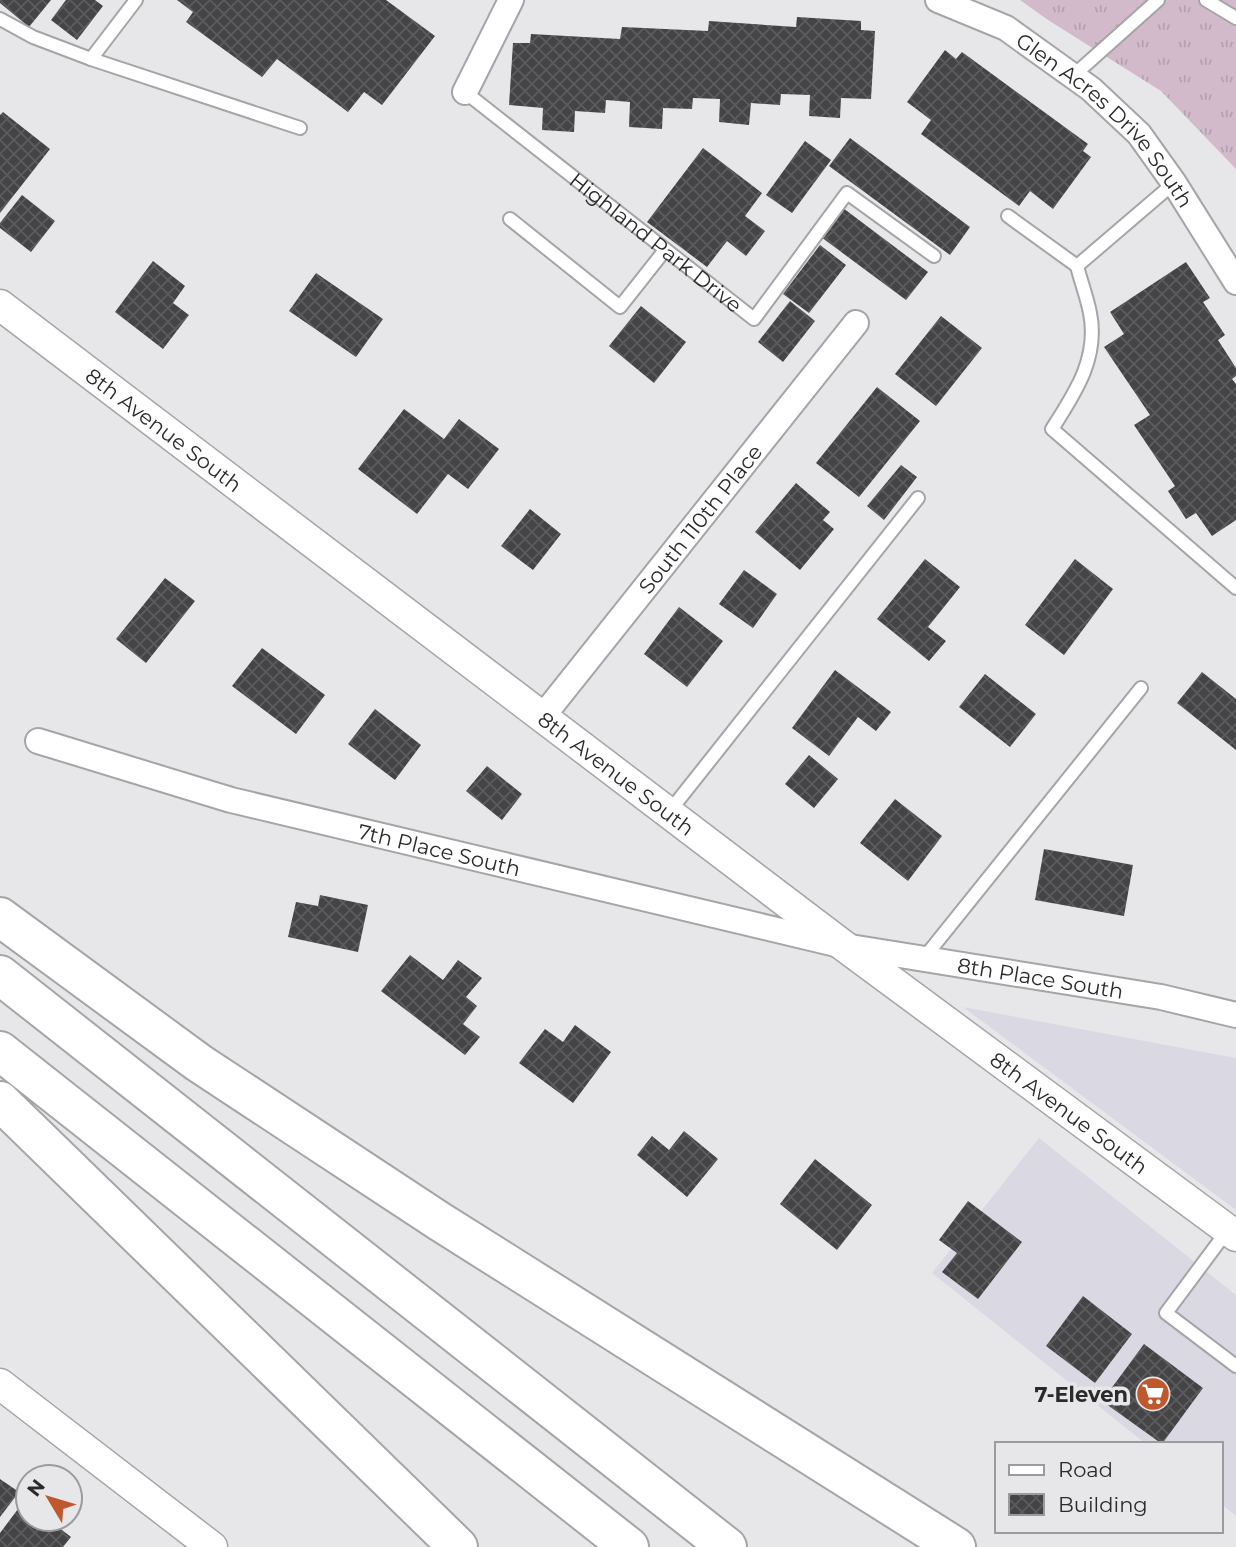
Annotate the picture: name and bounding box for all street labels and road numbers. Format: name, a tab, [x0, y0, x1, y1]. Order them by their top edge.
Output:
street label: Glen Acres Drive South	[1012, 27, 1199, 212]
street label: Highland Park Drive	[565, 167, 747, 317]
street label: 8th Avenue South	[81, 362, 247, 497]
street label: South 110th Place	[633, 439, 767, 598]
street label: 8th Avenue South	[533, 706, 699, 840]
street label: 7th Place South	[356, 818, 523, 881]
street label: 8th Place South	[956, 952, 1125, 1003]
street label: 8th Avenue South	[986, 1046, 1153, 1179]

